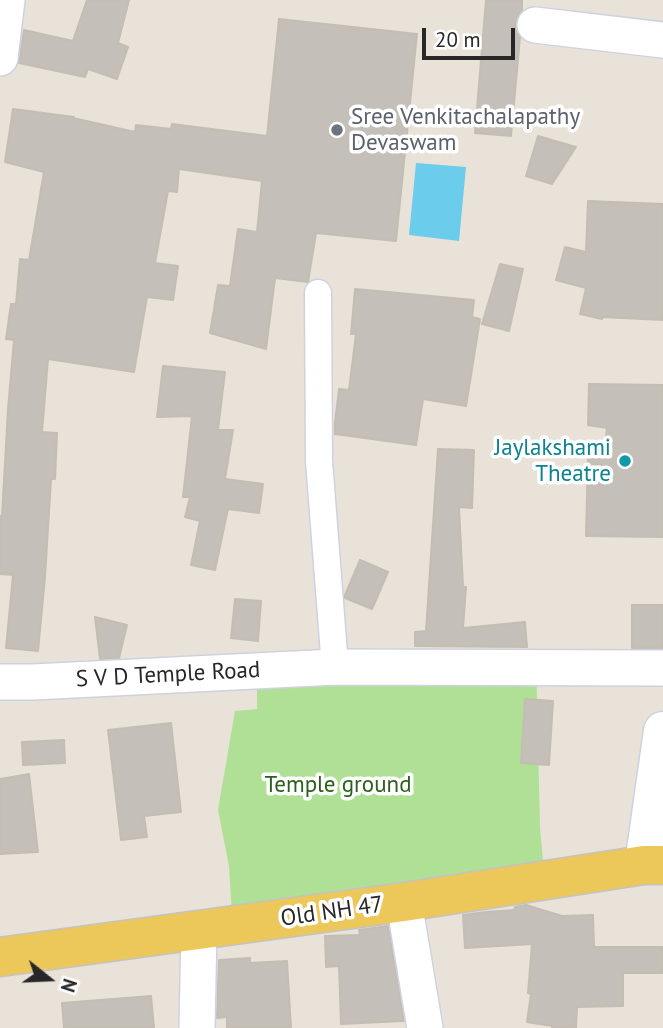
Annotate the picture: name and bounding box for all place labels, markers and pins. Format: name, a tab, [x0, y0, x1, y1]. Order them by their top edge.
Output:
place label: Sree Venkitachalapathy Devaswam	[351, 103, 580, 157]
marker: Sree Venkitachalapathy Devaswam	[329, 122, 345, 138]
place label: Jaylakshami Theatre	[495, 434, 611, 488]
marker: Jaylakshami Theatre	[617, 453, 633, 469]

